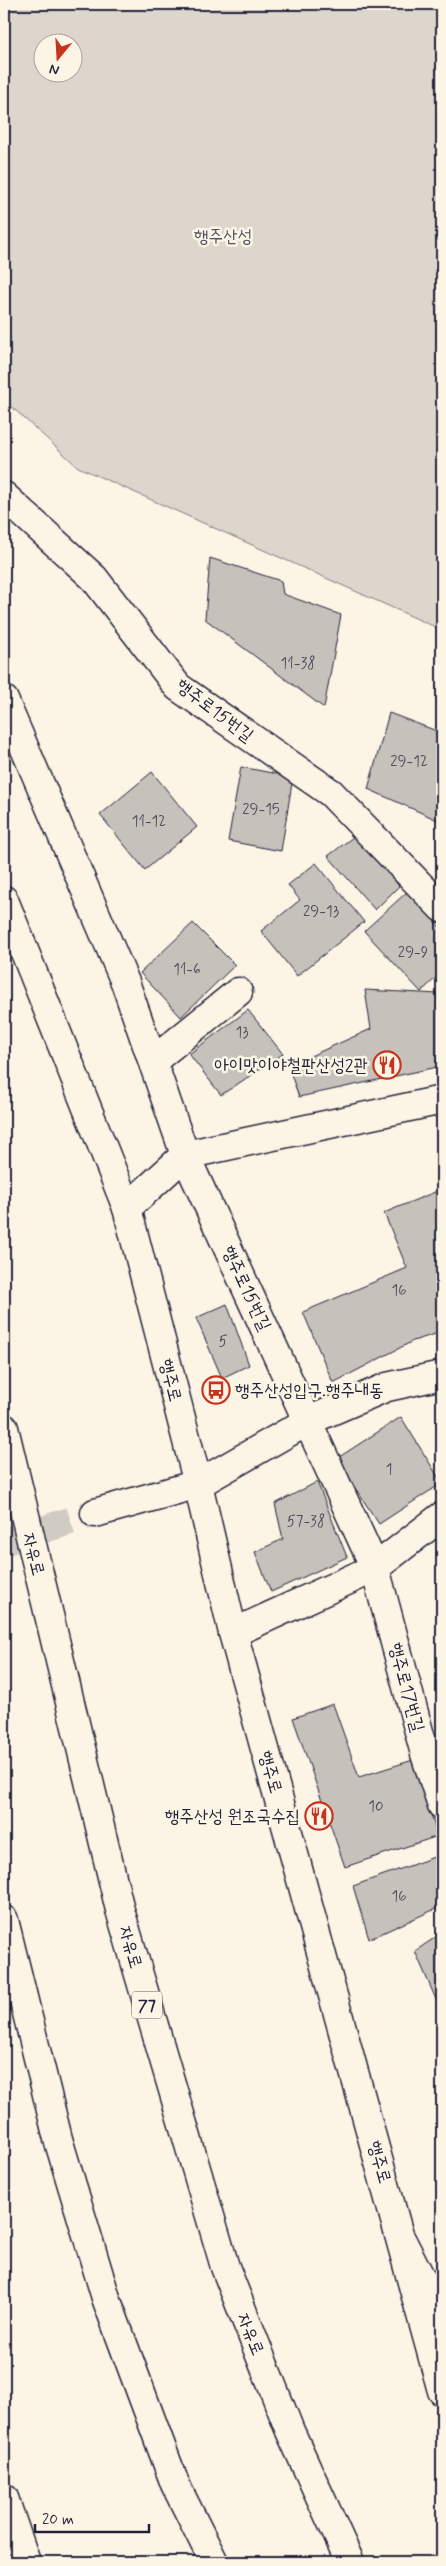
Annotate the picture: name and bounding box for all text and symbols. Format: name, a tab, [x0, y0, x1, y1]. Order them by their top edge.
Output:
north arrow	[32, 32, 82, 82]
text: N	[47, 59, 62, 79]
park label: 행주산성	[194, 225, 252, 249]
house number: 11-38	[281, 654, 315, 674]
street label: 행주로15번길	[171, 674, 258, 748]
house number: 29-12	[390, 752, 428, 772]
house number: 29-15	[242, 800, 280, 820]
house number: 11-12	[132, 812, 166, 832]
house number: 29-13	[303, 902, 339, 922]
house number: 29-9	[398, 943, 428, 963]
house number: 11-6	[173, 960, 201, 980]
house number: 13	[235, 1023, 249, 1043]
restaurant icon: 아이맛이야철판산성2관	[372, 1050, 402, 1080]
place label: 아이맛이야철판산성2관	[214, 1054, 368, 1078]
street label: 행주로15번길	[216, 1242, 276, 1335]
house number: 16	[391, 1281, 407, 1301]
house number: 5	[218, 1332, 228, 1352]
street label: 행주로	[153, 1356, 187, 1404]
bus stop icon: 행주산성입구.행주내동	[201, 1375, 231, 1405]
place label: 행주산성입구.행주내동	[235, 1379, 384, 1403]
house number: 1	[386, 1460, 392, 1480]
house number: 57-38	[287, 1512, 325, 1532]
street label: 자유로	[16, 1530, 50, 1578]
street label: 행주로17번길	[383, 1640, 430, 1735]
street label: 행주로	[253, 1748, 288, 1796]
house number: 10	[368, 1797, 384, 1817]
restaurant icon: 행주산성 원조국수집	[304, 1801, 334, 1831]
place label: 행주산성 원조국수집	[165, 1805, 300, 1829]
house number: 16	[391, 1887, 407, 1907]
street label: 자유로	[113, 1923, 148, 1971]
road number: 77	[132, 1992, 162, 2018]
street label: 행주로	[362, 2138, 397, 2186]
street label: 자유로	[231, 2310, 269, 2359]
scale bar	[35, 2501, 149, 2533]
text: 20 m	[42, 2510, 74, 2530]

